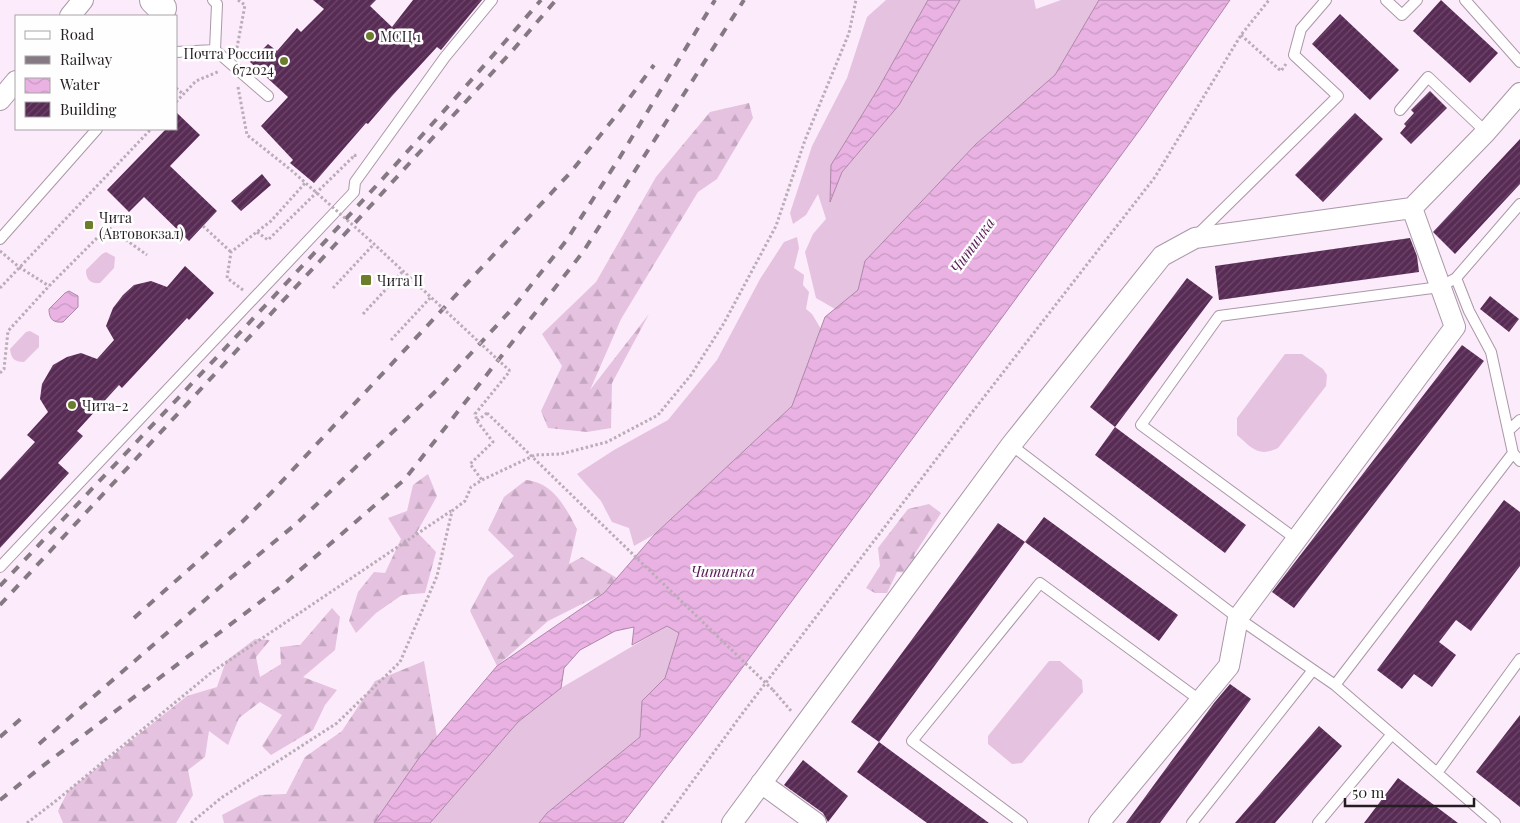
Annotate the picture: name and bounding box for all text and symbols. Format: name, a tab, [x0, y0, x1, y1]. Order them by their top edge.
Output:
legend	[15, 15, 178, 130]
text: Road	[60, 24, 94, 44]
place label: МСЦ 1	[380, 27, 421, 46]
marker: МСЦ 1	[364, 30, 376, 42]
place label: Почта России 672024	[184, 44, 274, 79]
text: Railway	[60, 49, 113, 69]
marker: Почта России 672024	[278, 55, 290, 67]
text: Water	[59, 74, 100, 94]
text: Building	[60, 99, 117, 119]
place label: Чита (Автовокзал)	[99, 208, 184, 243]
water label: Читинка	[945, 213, 999, 277]
marker: Чита (Автовокзал)	[83, 219, 95, 231]
place label: Чита II	[377, 271, 423, 290]
marker: Чита II	[359, 273, 373, 287]
place label: Чита-2	[82, 396, 129, 415]
marker: Чита-2	[66, 399, 78, 411]
water label: Читинка	[691, 561, 755, 581]
scale bar	[1345, 776, 1474, 808]
text: 50 m	[1352, 782, 1385, 802]

